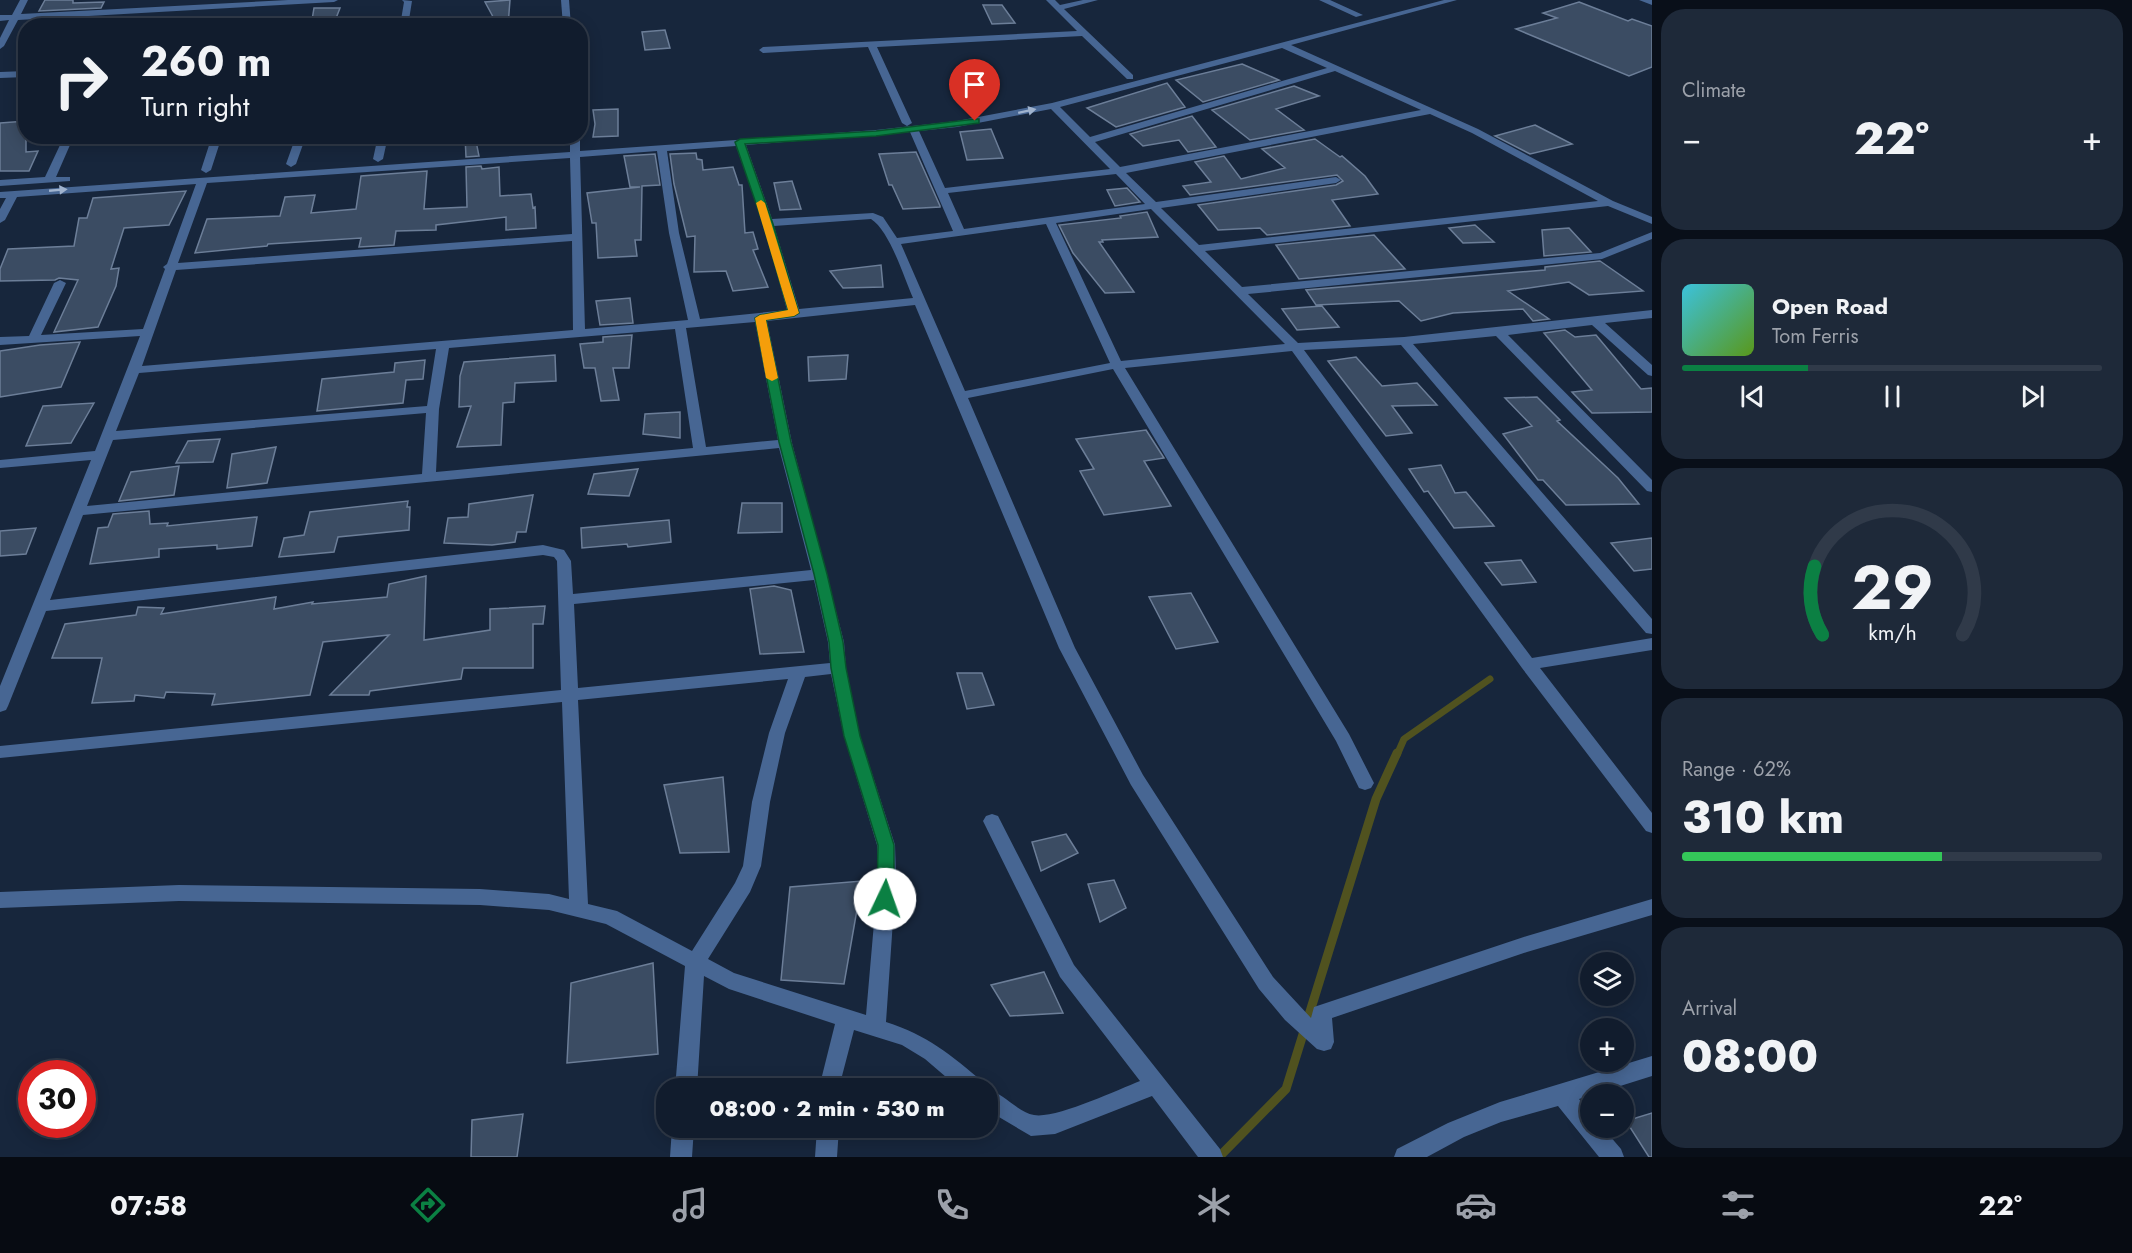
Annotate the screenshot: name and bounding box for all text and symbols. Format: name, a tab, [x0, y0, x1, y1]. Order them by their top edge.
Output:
text: 260 m	[141, 31, 272, 92]
icon: right	[42, 42, 120, 120]
pin	[949, 59, 1000, 121]
icon: arrive	[958, 68, 991, 101]
text: Climate	[1682, 76, 1746, 105]
text: Turn right	[141, 87, 249, 126]
one-way arrow	[1017, 106, 1036, 116]
text: 22°	[1854, 106, 1929, 171]
text: −	[1682, 115, 1701, 162]
text: +	[2082, 115, 2102, 162]
one-way arrow	[49, 185, 68, 195]
text: Open Road	[1772, 290, 1888, 322]
text: Tom Ferris	[1772, 322, 1859, 351]
icon: previous	[1736, 380, 1769, 413]
icon: pause	[1876, 380, 1909, 413]
icon: next	[2016, 380, 2049, 413]
text: 29	[1851, 543, 1933, 633]
text: km/h	[1868, 618, 1916, 649]
text: Range · 62%	[1682, 755, 1791, 784]
text: 310 km	[1682, 785, 1844, 850]
position arrow	[853, 867, 917, 931]
map controls	[1580, 952, 1634, 1138]
button: layers	[1580, 952, 1634, 1006]
text: Arrival	[1682, 994, 1737, 1023]
button: +	[1580, 1018, 1634, 1072]
text: 08:00	[1682, 1024, 1818, 1089]
speed limit sign: 30	[18, 1060, 96, 1138]
button: −	[1580, 1084, 1634, 1138]
text: 08:00 · 2 min · 530 m	[709, 1092, 945, 1124]
icon: directions	[407, 1184, 449, 1226]
icon: music	[669, 1184, 711, 1226]
icon: phone	[931, 1184, 973, 1226]
icon: climate	[1193, 1184, 1235, 1226]
icon: car	[1455, 1184, 1497, 1226]
icon: filters	[1717, 1184, 1759, 1226]
text: 07:58	[110, 1186, 187, 1225]
text: 22°	[1979, 1186, 2022, 1225]

